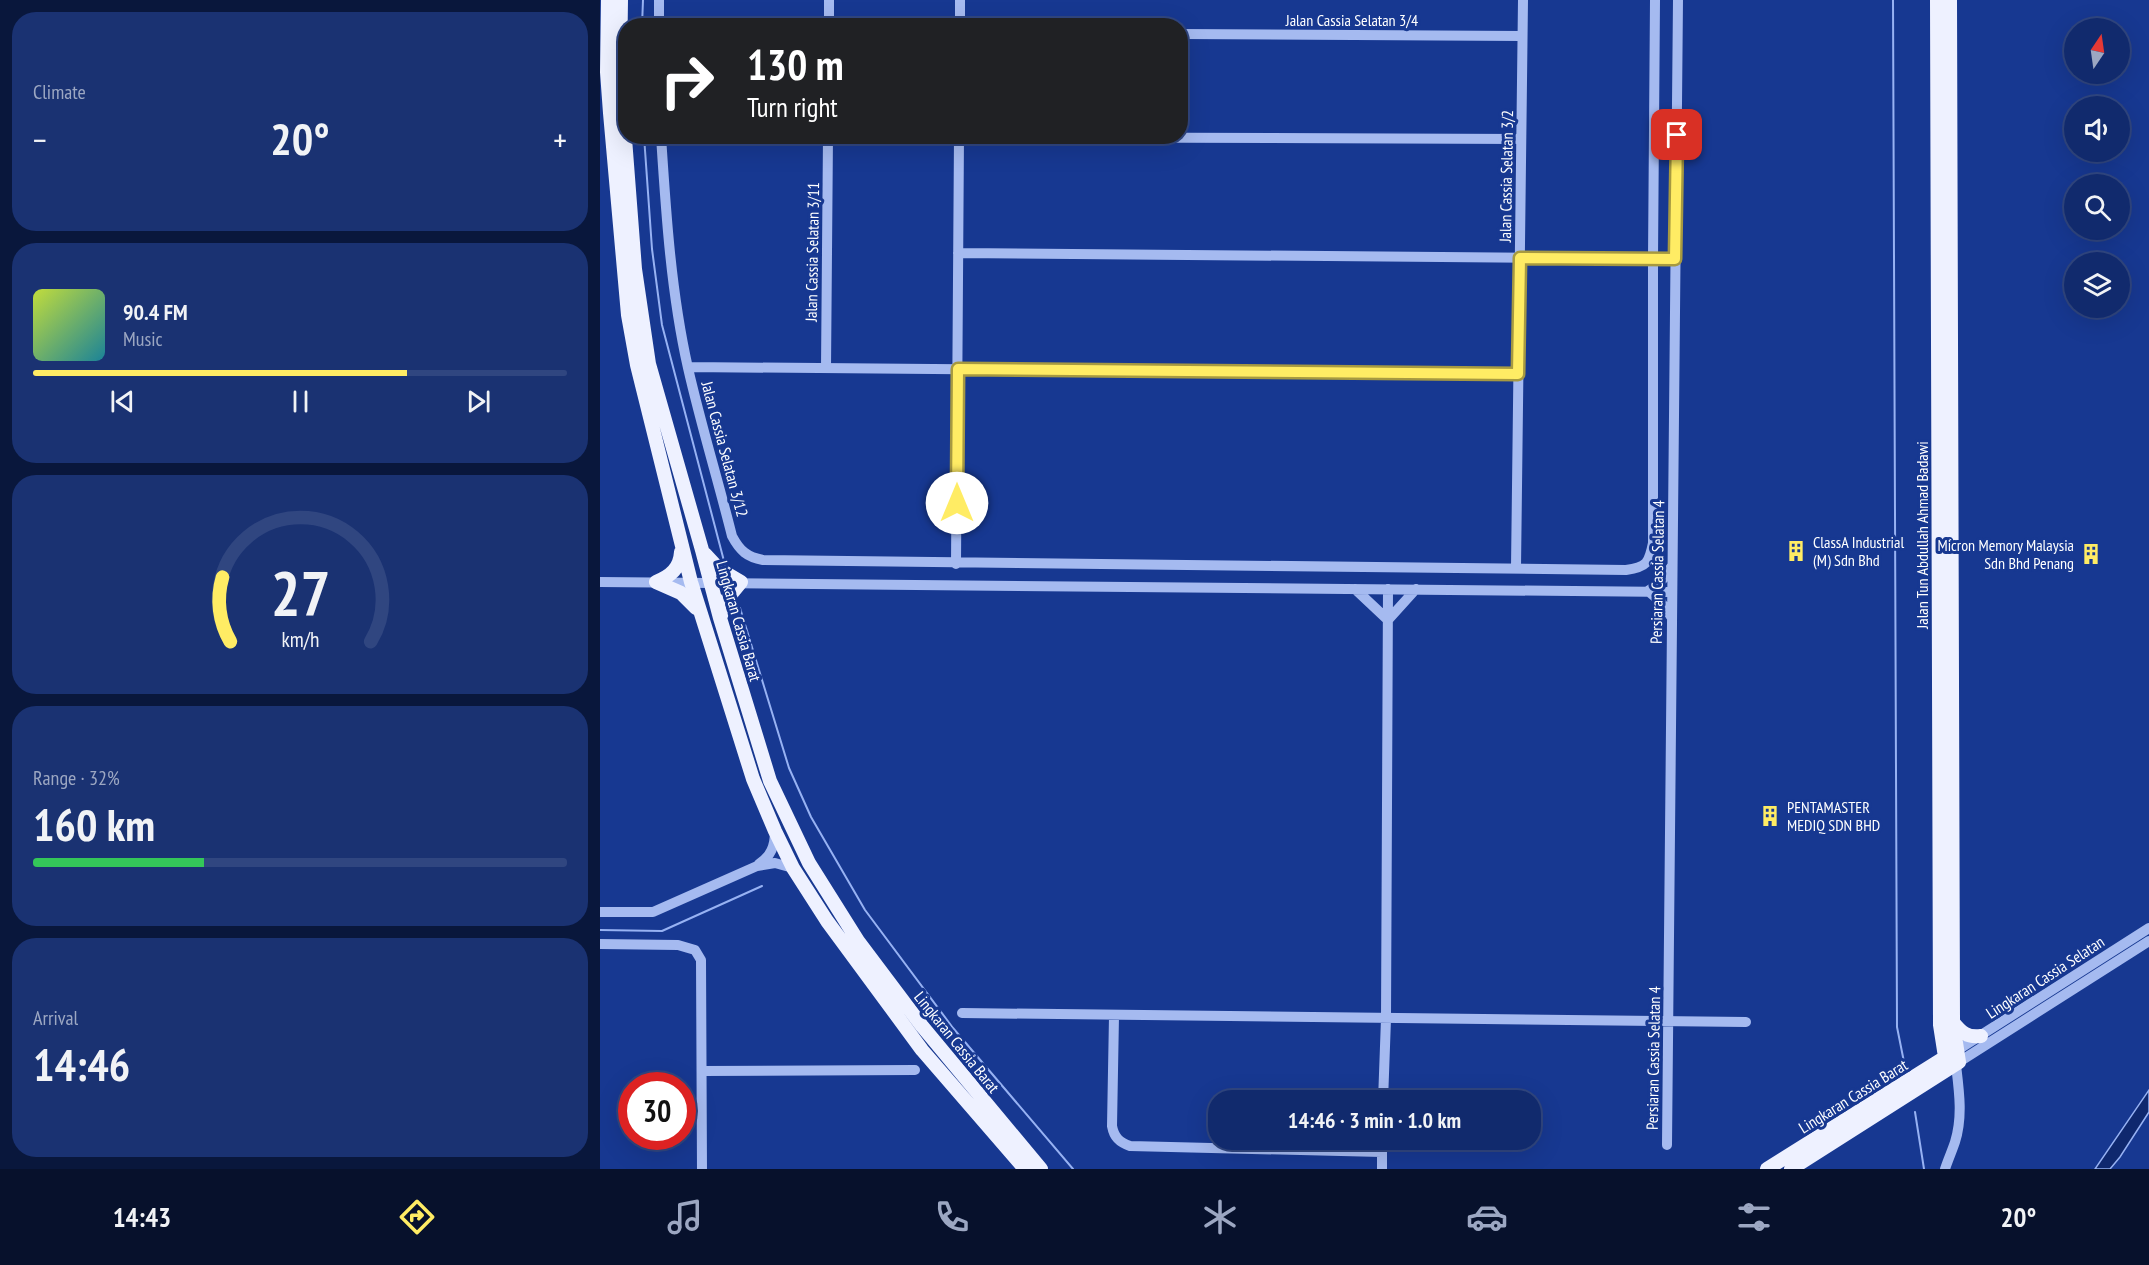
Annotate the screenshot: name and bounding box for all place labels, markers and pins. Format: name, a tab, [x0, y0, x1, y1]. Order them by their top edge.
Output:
pin	[1651, 109, 1702, 160]
place label: ClassA Industrial (M) Sdn Bhd	[1813, 532, 1904, 570]
place label: Micron Memory Malaysia Sdn Bhd Penang	[1937, 535, 2074, 573]
building icon: ClassA Industrial (M) Sdn Bhd	[1784, 539, 1808, 563]
building icon: Micron Memory Malaysia Sdn Bhd Penang	[2079, 542, 2103, 566]
place label: PENTAMASTER MEDIQ SDN BHD	[1787, 797, 1880, 835]
building icon: PENTAMASTER MEDIQ SDN BHD	[1758, 804, 1782, 828]

